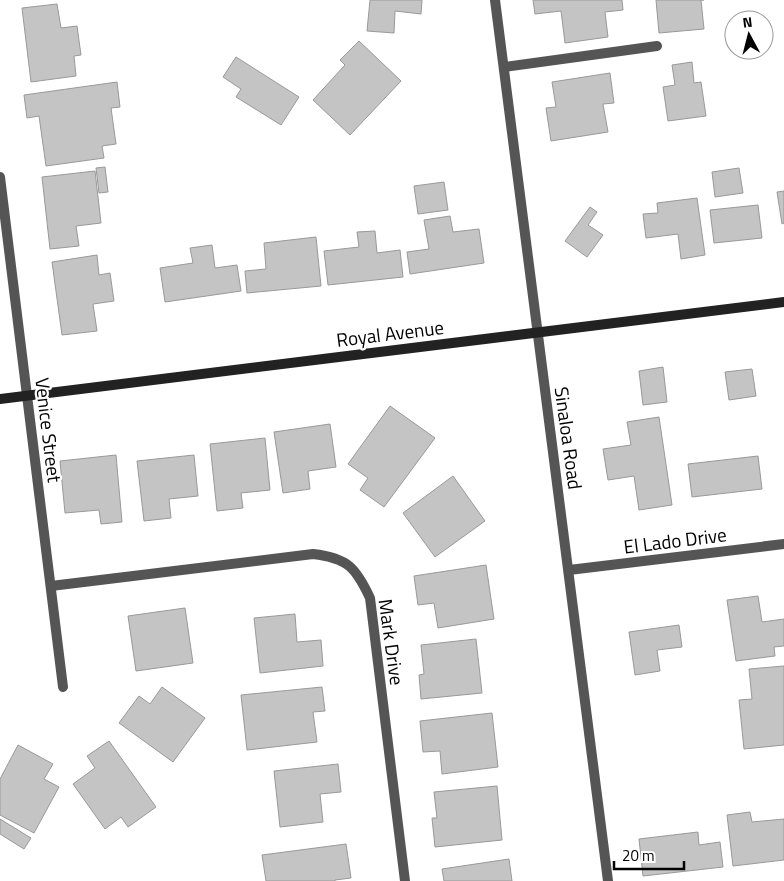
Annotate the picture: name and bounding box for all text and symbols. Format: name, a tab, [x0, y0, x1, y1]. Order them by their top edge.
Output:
north arrow	[724, 10, 774, 60]
text: N	[741, 11, 753, 33]
street label: Royal Avenue	[335, 312, 445, 354]
street label: Venice Street	[28, 376, 70, 484]
street label: Sinaloa Road	[547, 385, 591, 491]
street label: El Lado Drive	[622, 519, 728, 561]
street label: Mark Drive	[372, 597, 412, 687]
scale bar	[614, 838, 684, 870]
text: 20 m	[622, 844, 655, 867]

